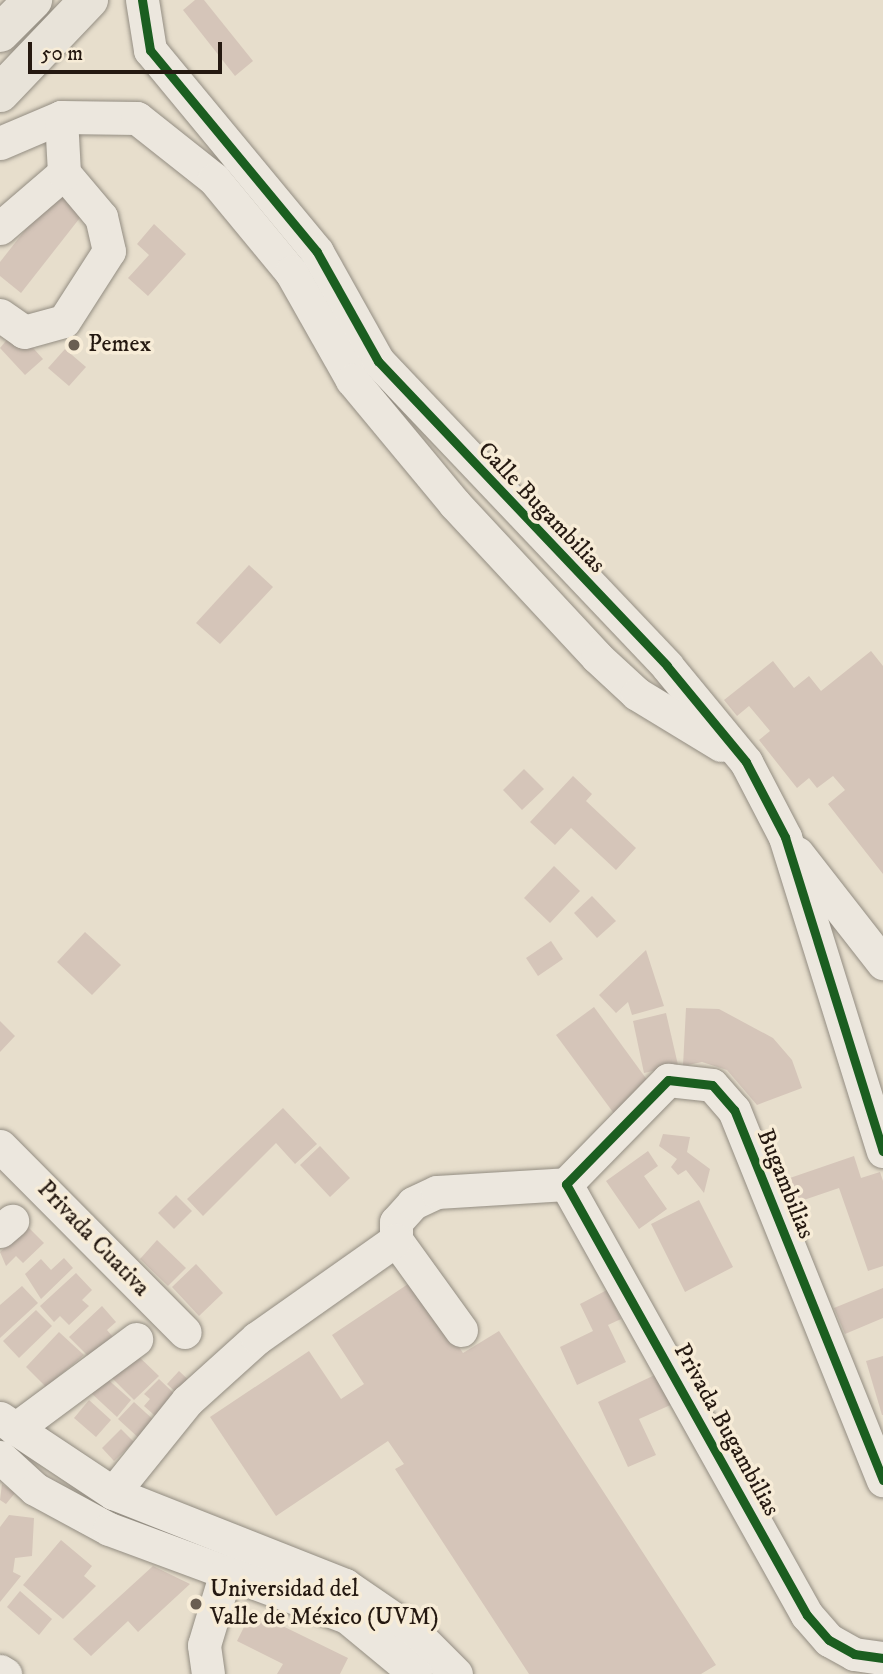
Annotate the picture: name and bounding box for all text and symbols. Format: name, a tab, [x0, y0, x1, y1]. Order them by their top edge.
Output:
scale bar	[32, 28, 226, 72]
text: 50 m	[41, 41, 83, 67]
place label: Pemex	[88, 331, 151, 359]
marker: Pemex	[66, 337, 82, 353]
street label: Calle Bugambilias	[471, 436, 611, 580]
street label: Bugambilias	[750, 1125, 820, 1243]
street label: Privada Cuativa	[31, 1175, 155, 1303]
street label: Privada Bugambilias	[667, 1339, 785, 1521]
place label: Universidad del Valle de México (UVM)	[210, 1576, 439, 1632]
marker: Universidad del Valle de México (UVM)	[188, 1596, 204, 1612]

